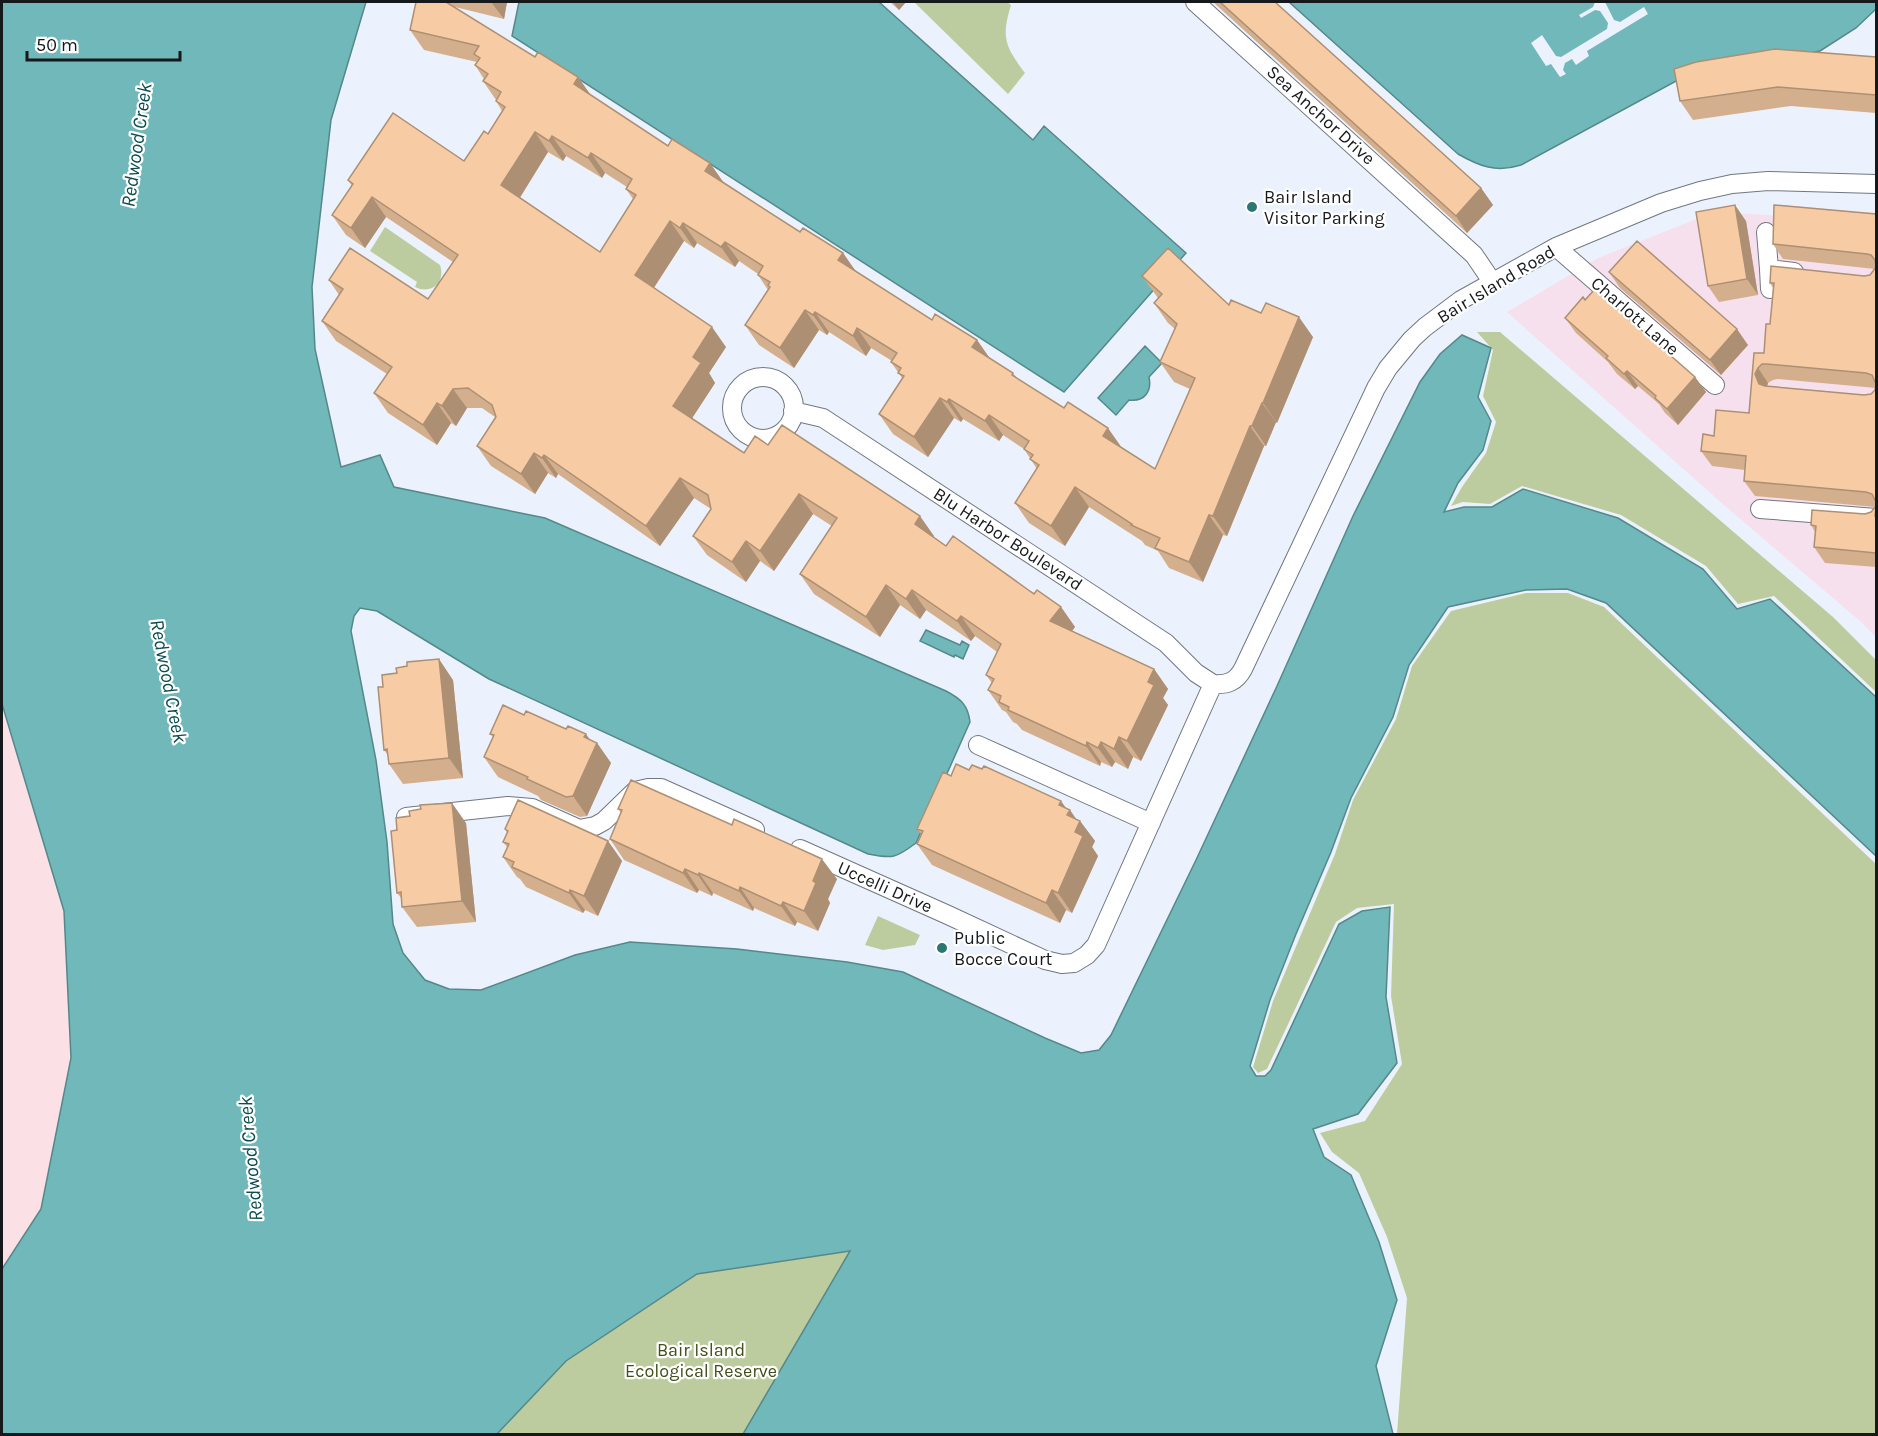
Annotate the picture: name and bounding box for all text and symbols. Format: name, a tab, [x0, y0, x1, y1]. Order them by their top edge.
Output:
scale bar	[27, 24, 180, 62]
text: 50 m	[36, 34, 78, 56]
street label: Sea Anchor Drive	[1262, 61, 1380, 169]
water label: Redwood Creek	[116, 81, 157, 209]
place label: Bair Island Visitor Parking	[1264, 186, 1385, 229]
marker: Bair Island Visitor Parking	[1245, 200, 1259, 214]
street label: Bair Island Road	[1433, 240, 1559, 328]
street label: Charlott Lane	[1586, 272, 1684, 360]
street label: Blu Harbor Boulevard	[929, 483, 1087, 595]
water label: Redwood Creek	[145, 617, 192, 746]
street label: Uccelli Drive	[834, 856, 936, 918]
place label: Public Bocce Court	[954, 927, 1052, 970]
marker: Public Bocce Court	[935, 941, 949, 955]
water label: Redwood Creek	[234, 1095, 267, 1222]
park label: Bair Island Ecological Reserve	[625, 1339, 777, 1382]

